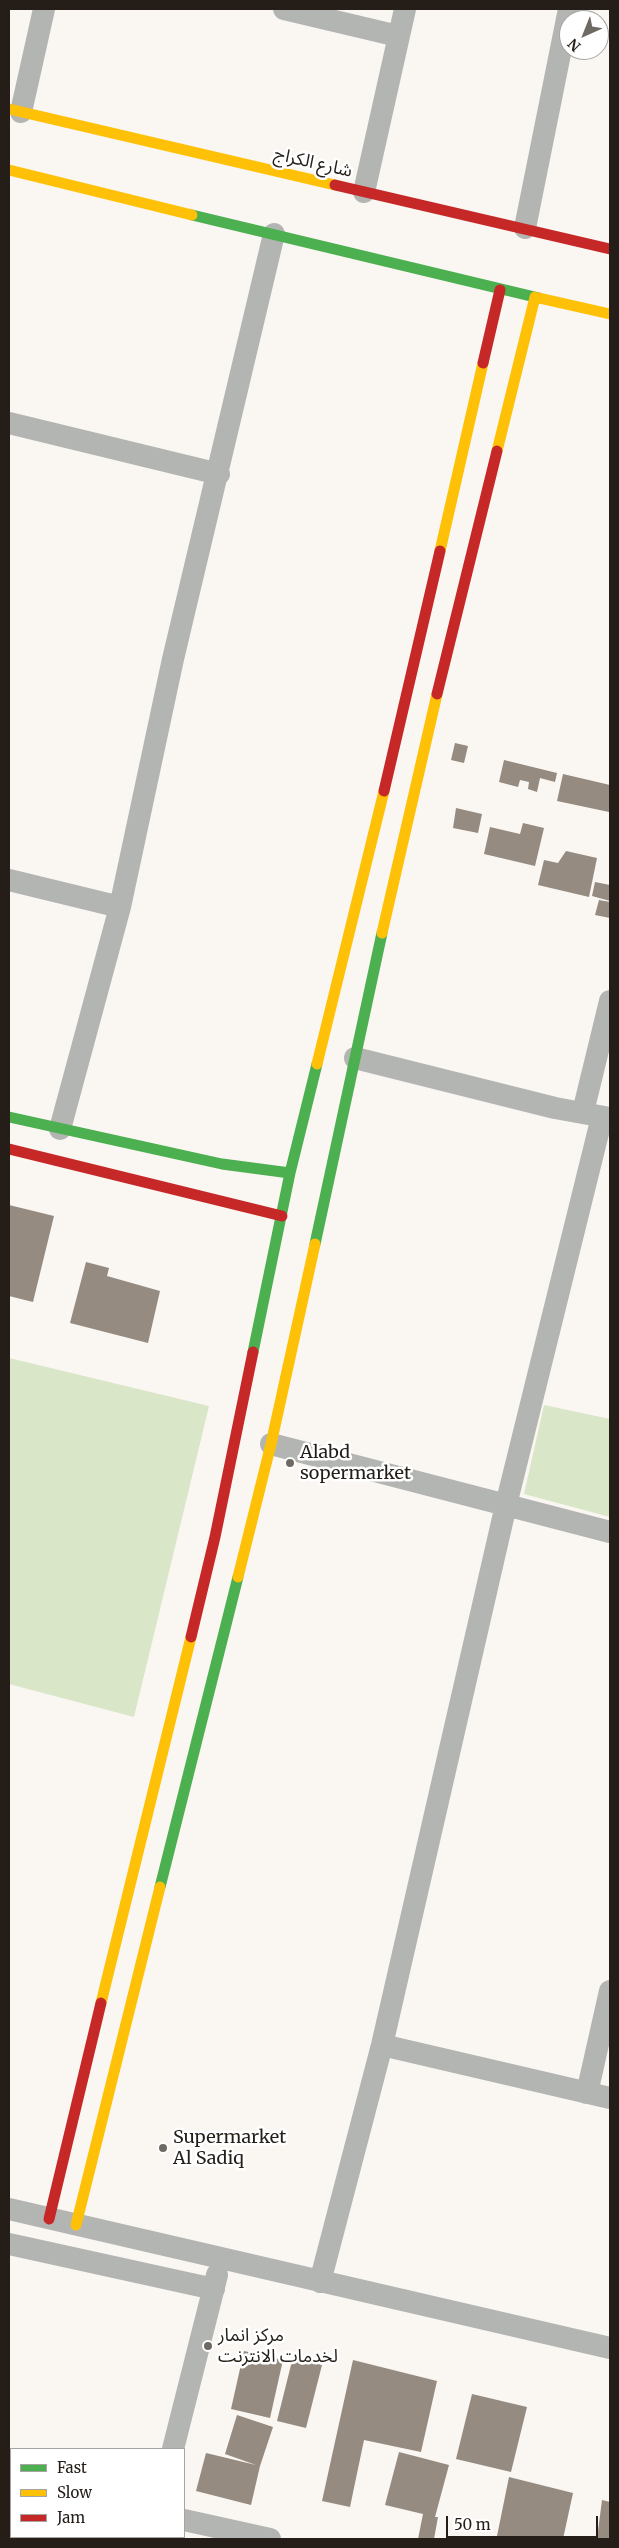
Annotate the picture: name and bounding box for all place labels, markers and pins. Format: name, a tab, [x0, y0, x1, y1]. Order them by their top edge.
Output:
place label: Alabd sopermarket	[300, 1442, 411, 1485]
marker: Alabd sopermarket	[284, 1457, 296, 1469]
place label: Supermarket Al Sadiq	[173, 2127, 286, 2170]
marker: Supermarket Al Sadiq	[157, 2142, 169, 2154]
place label: مركز انمار لخدمات الانترنت	[218, 2325, 338, 2368]
marker: مركز انمار لخدمات الانترنت	[202, 2340, 214, 2352]

